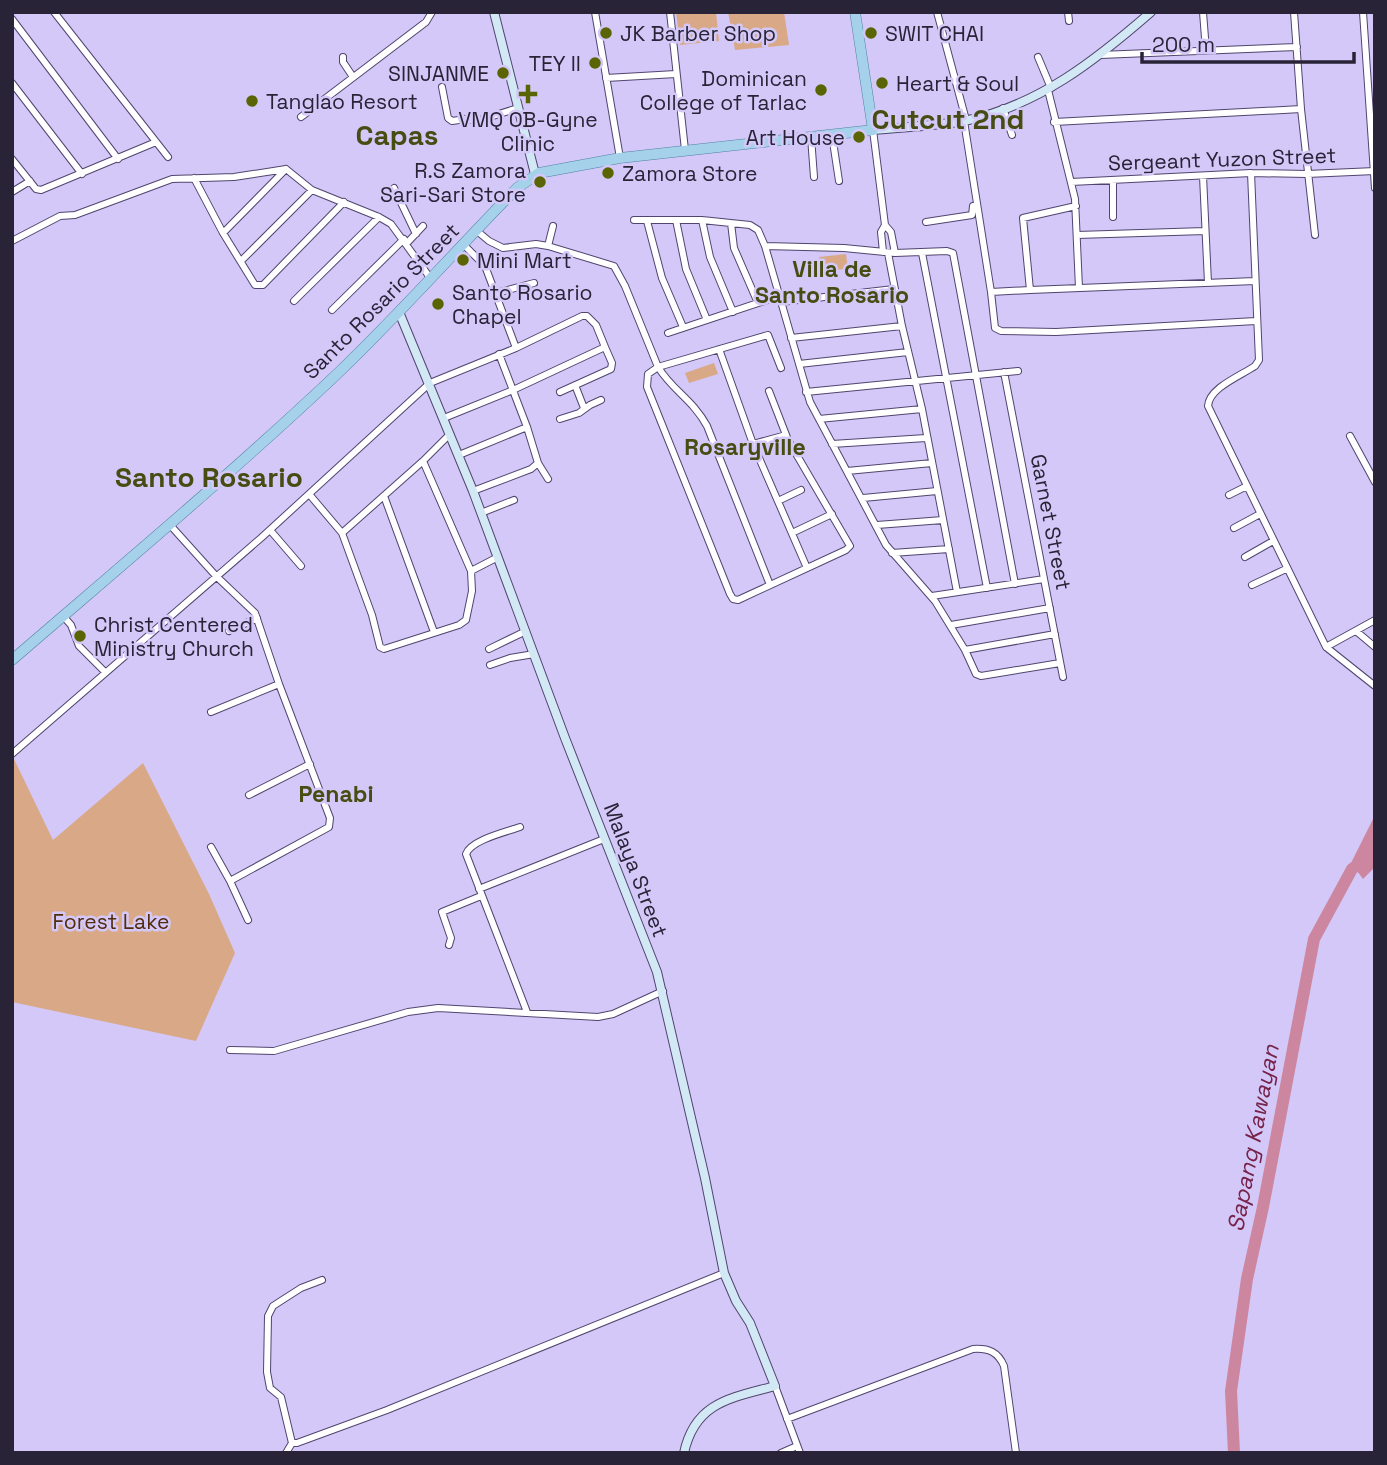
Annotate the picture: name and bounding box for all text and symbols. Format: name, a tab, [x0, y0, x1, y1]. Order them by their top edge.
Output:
place label: JK Barber Shop	[620, 20, 776, 47]
place label: SWIT CHAI	[885, 20, 984, 47]
scale bar	[1142, 21, 1354, 65]
marker: JK Barber Shop	[598, 25, 614, 41]
marker: SWIT CHAI	[863, 25, 879, 41]
text: 200 m	[1152, 31, 1215, 58]
place label: TEY II	[529, 50, 581, 77]
marker: TEY II	[587, 55, 603, 71]
place label: SINJANME	[388, 60, 489, 87]
marker: SINJANME	[495, 65, 511, 81]
place label: Dominican College of Tarlac	[640, 65, 807, 116]
place label: Heart & Soul	[896, 70, 1019, 97]
marker: Heart & Soul	[874, 75, 890, 91]
marker: Dominican College of Tarlac	[813, 82, 829, 98]
marker: VMQ OB-Gyne Clinic	[518, 84, 538, 104]
place label: Tanglao Resort	[266, 88, 418, 115]
marker: Tanglao Resort	[244, 93, 260, 109]
district label: Cutcut 2nd	[872, 101, 1024, 137]
place label: VMQ OB-Gyne Clinic	[458, 106, 598, 157]
district label: Capas	[356, 117, 438, 153]
place label: Art House	[746, 124, 845, 151]
marker: Art House	[851, 129, 867, 145]
street label: Sergeant Yuzon Street	[1107, 142, 1337, 176]
place label: R.S Zamora Sari-Sari Store	[380, 157, 526, 208]
place label: Zamora Store	[622, 160, 757, 187]
marker: Zamora Store	[600, 165, 616, 181]
marker: R.S Zamora Sari-Sari Store	[532, 174, 548, 190]
street label: Santo Rosario Street	[297, 217, 465, 385]
place label: Mini Mart	[477, 247, 572, 274]
marker: Mini Mart	[455, 252, 471, 268]
district label: Villa de Santo Rosario	[755, 254, 909, 310]
place label: Santo Rosario Chapel	[452, 279, 593, 330]
marker: Santo Rosario Chapel	[430, 296, 446, 312]
district label: Rosaryville	[684, 432, 806, 462]
street label: Garnet Street	[1025, 452, 1077, 592]
district label: Santo Rosario	[115, 459, 303, 495]
place label: Christ Centered Ministry Church	[94, 611, 254, 662]
marker: Christ Centered Ministry Church	[72, 628, 88, 644]
district label: Penabi	[298, 779, 374, 809]
street label: Malaya Street	[598, 799, 674, 941]
park label: Forest Lake	[53, 908, 169, 935]
water label: Sapang Kawayan	[1220, 1041, 1286, 1234]

